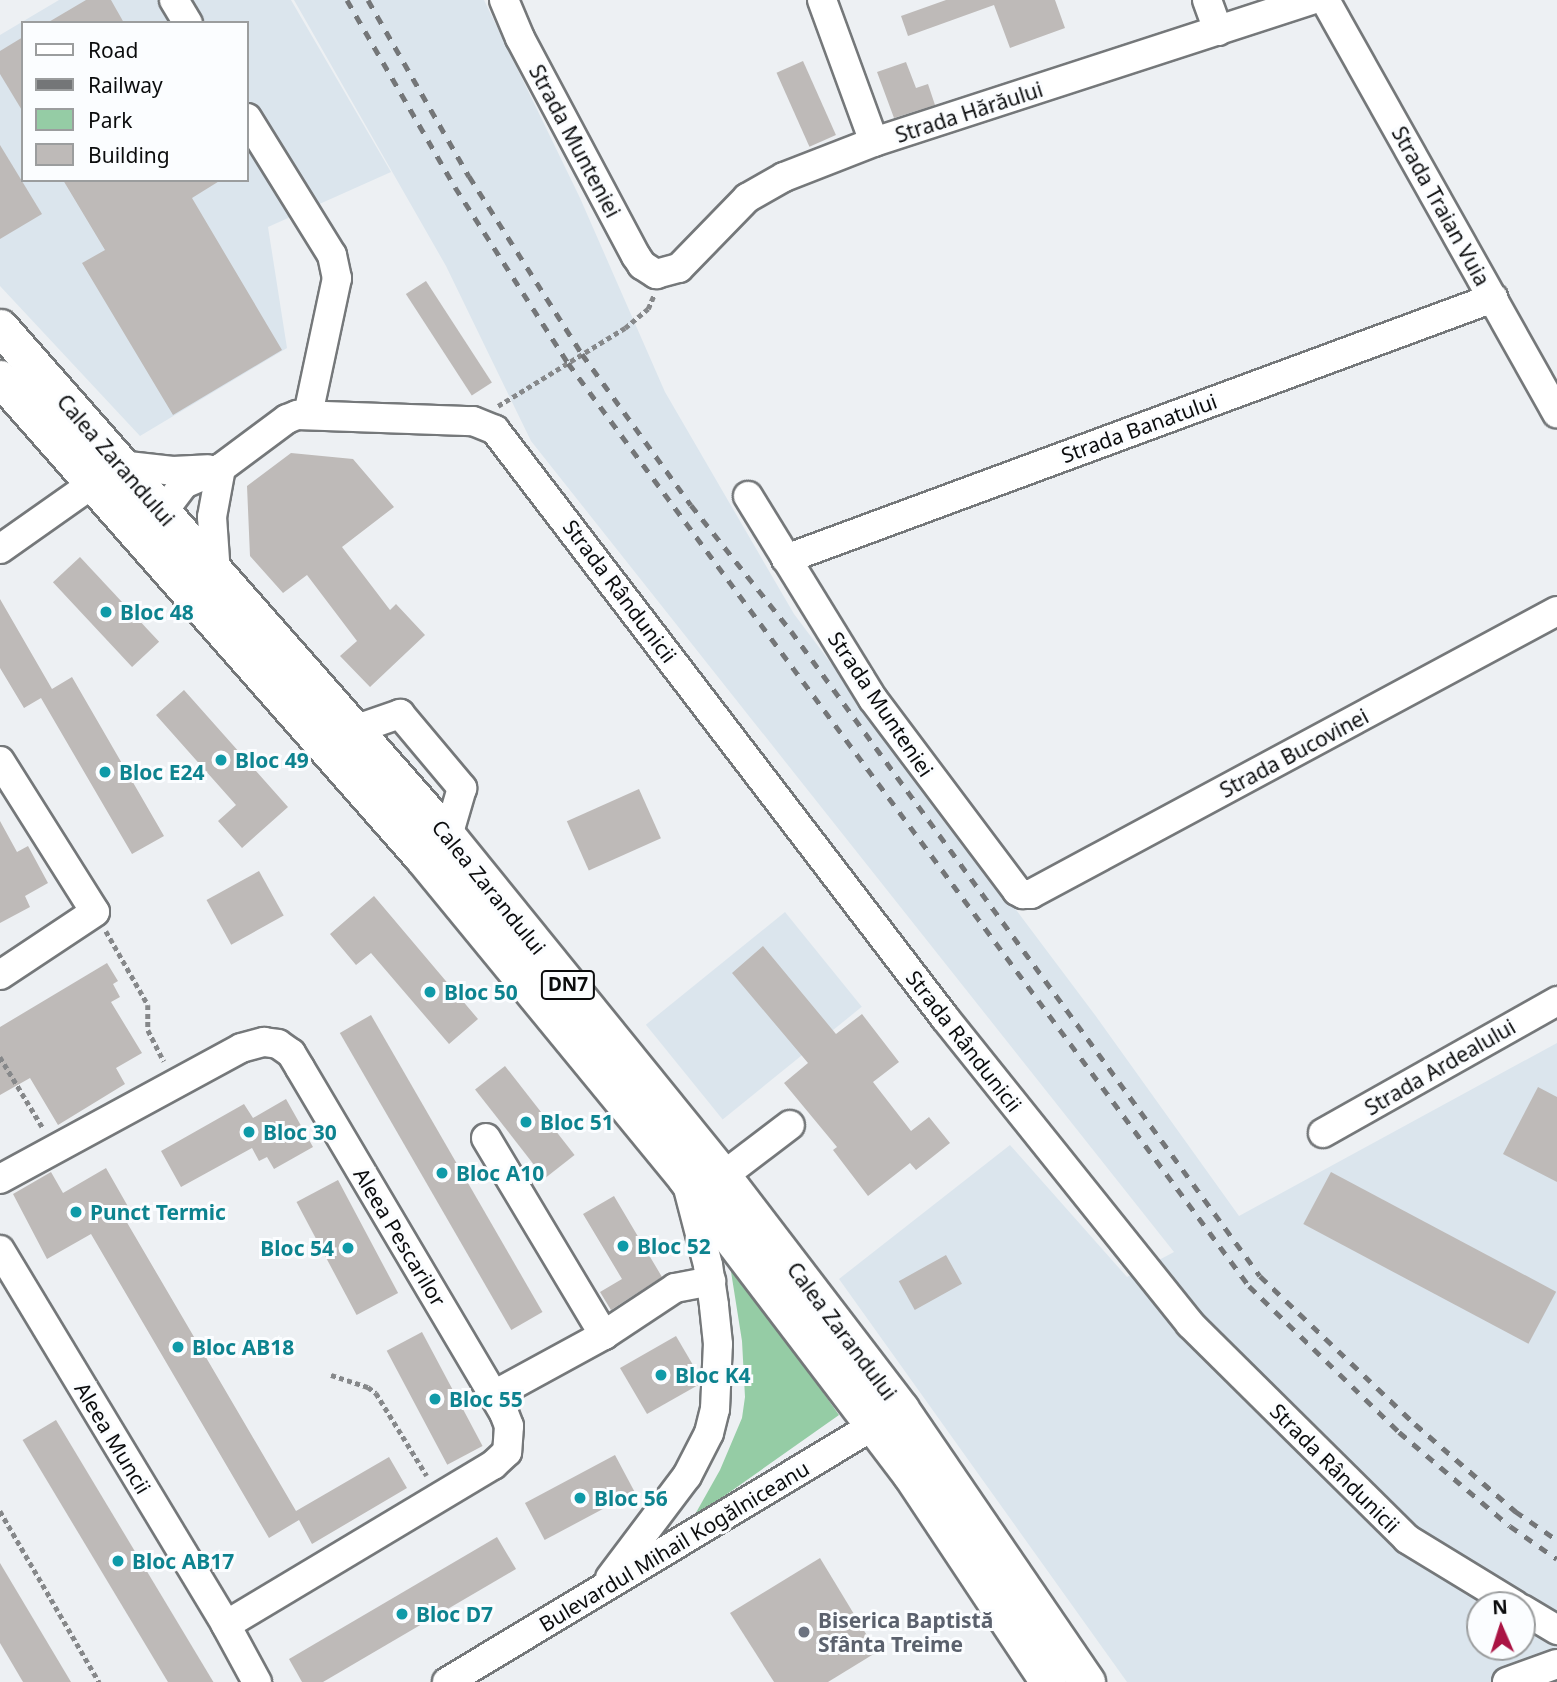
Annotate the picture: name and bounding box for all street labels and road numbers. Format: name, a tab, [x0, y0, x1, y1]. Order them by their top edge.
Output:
street label: Strada Munteniei	[524, 60, 626, 222]
street label: Strada Hărăului	[892, 76, 1046, 148]
street label: Strada Traian Vuia	[1387, 122, 1495, 290]
street label: Strada Banatului	[1058, 388, 1220, 468]
street label: Calea Zarandului	[52, 389, 180, 531]
street label: Strada Rândunicii	[558, 515, 682, 667]
street label: Strada Munteniei	[823, 627, 939, 781]
street label: Strada Bucovinei	[1215, 703, 1373, 803]
street label: Calea Zarandului	[427, 815, 551, 959]
street label: Strada Rândunicii	[901, 965, 1027, 1117]
road number: DN7	[540, 970, 596, 1001]
street label: Strada Ardealului	[1360, 1014, 1520, 1120]
street label: Aleea Pescarilor	[349, 1163, 451, 1311]
street label: Calea Zarandului	[782, 1257, 902, 1405]
street label: Aleea Muncii	[70, 1378, 156, 1498]
street label: Strada Rândunicii	[1265, 1398, 1405, 1538]
street label: Bulevardul Mihail Kogălniceanu	[535, 1455, 813, 1637]

